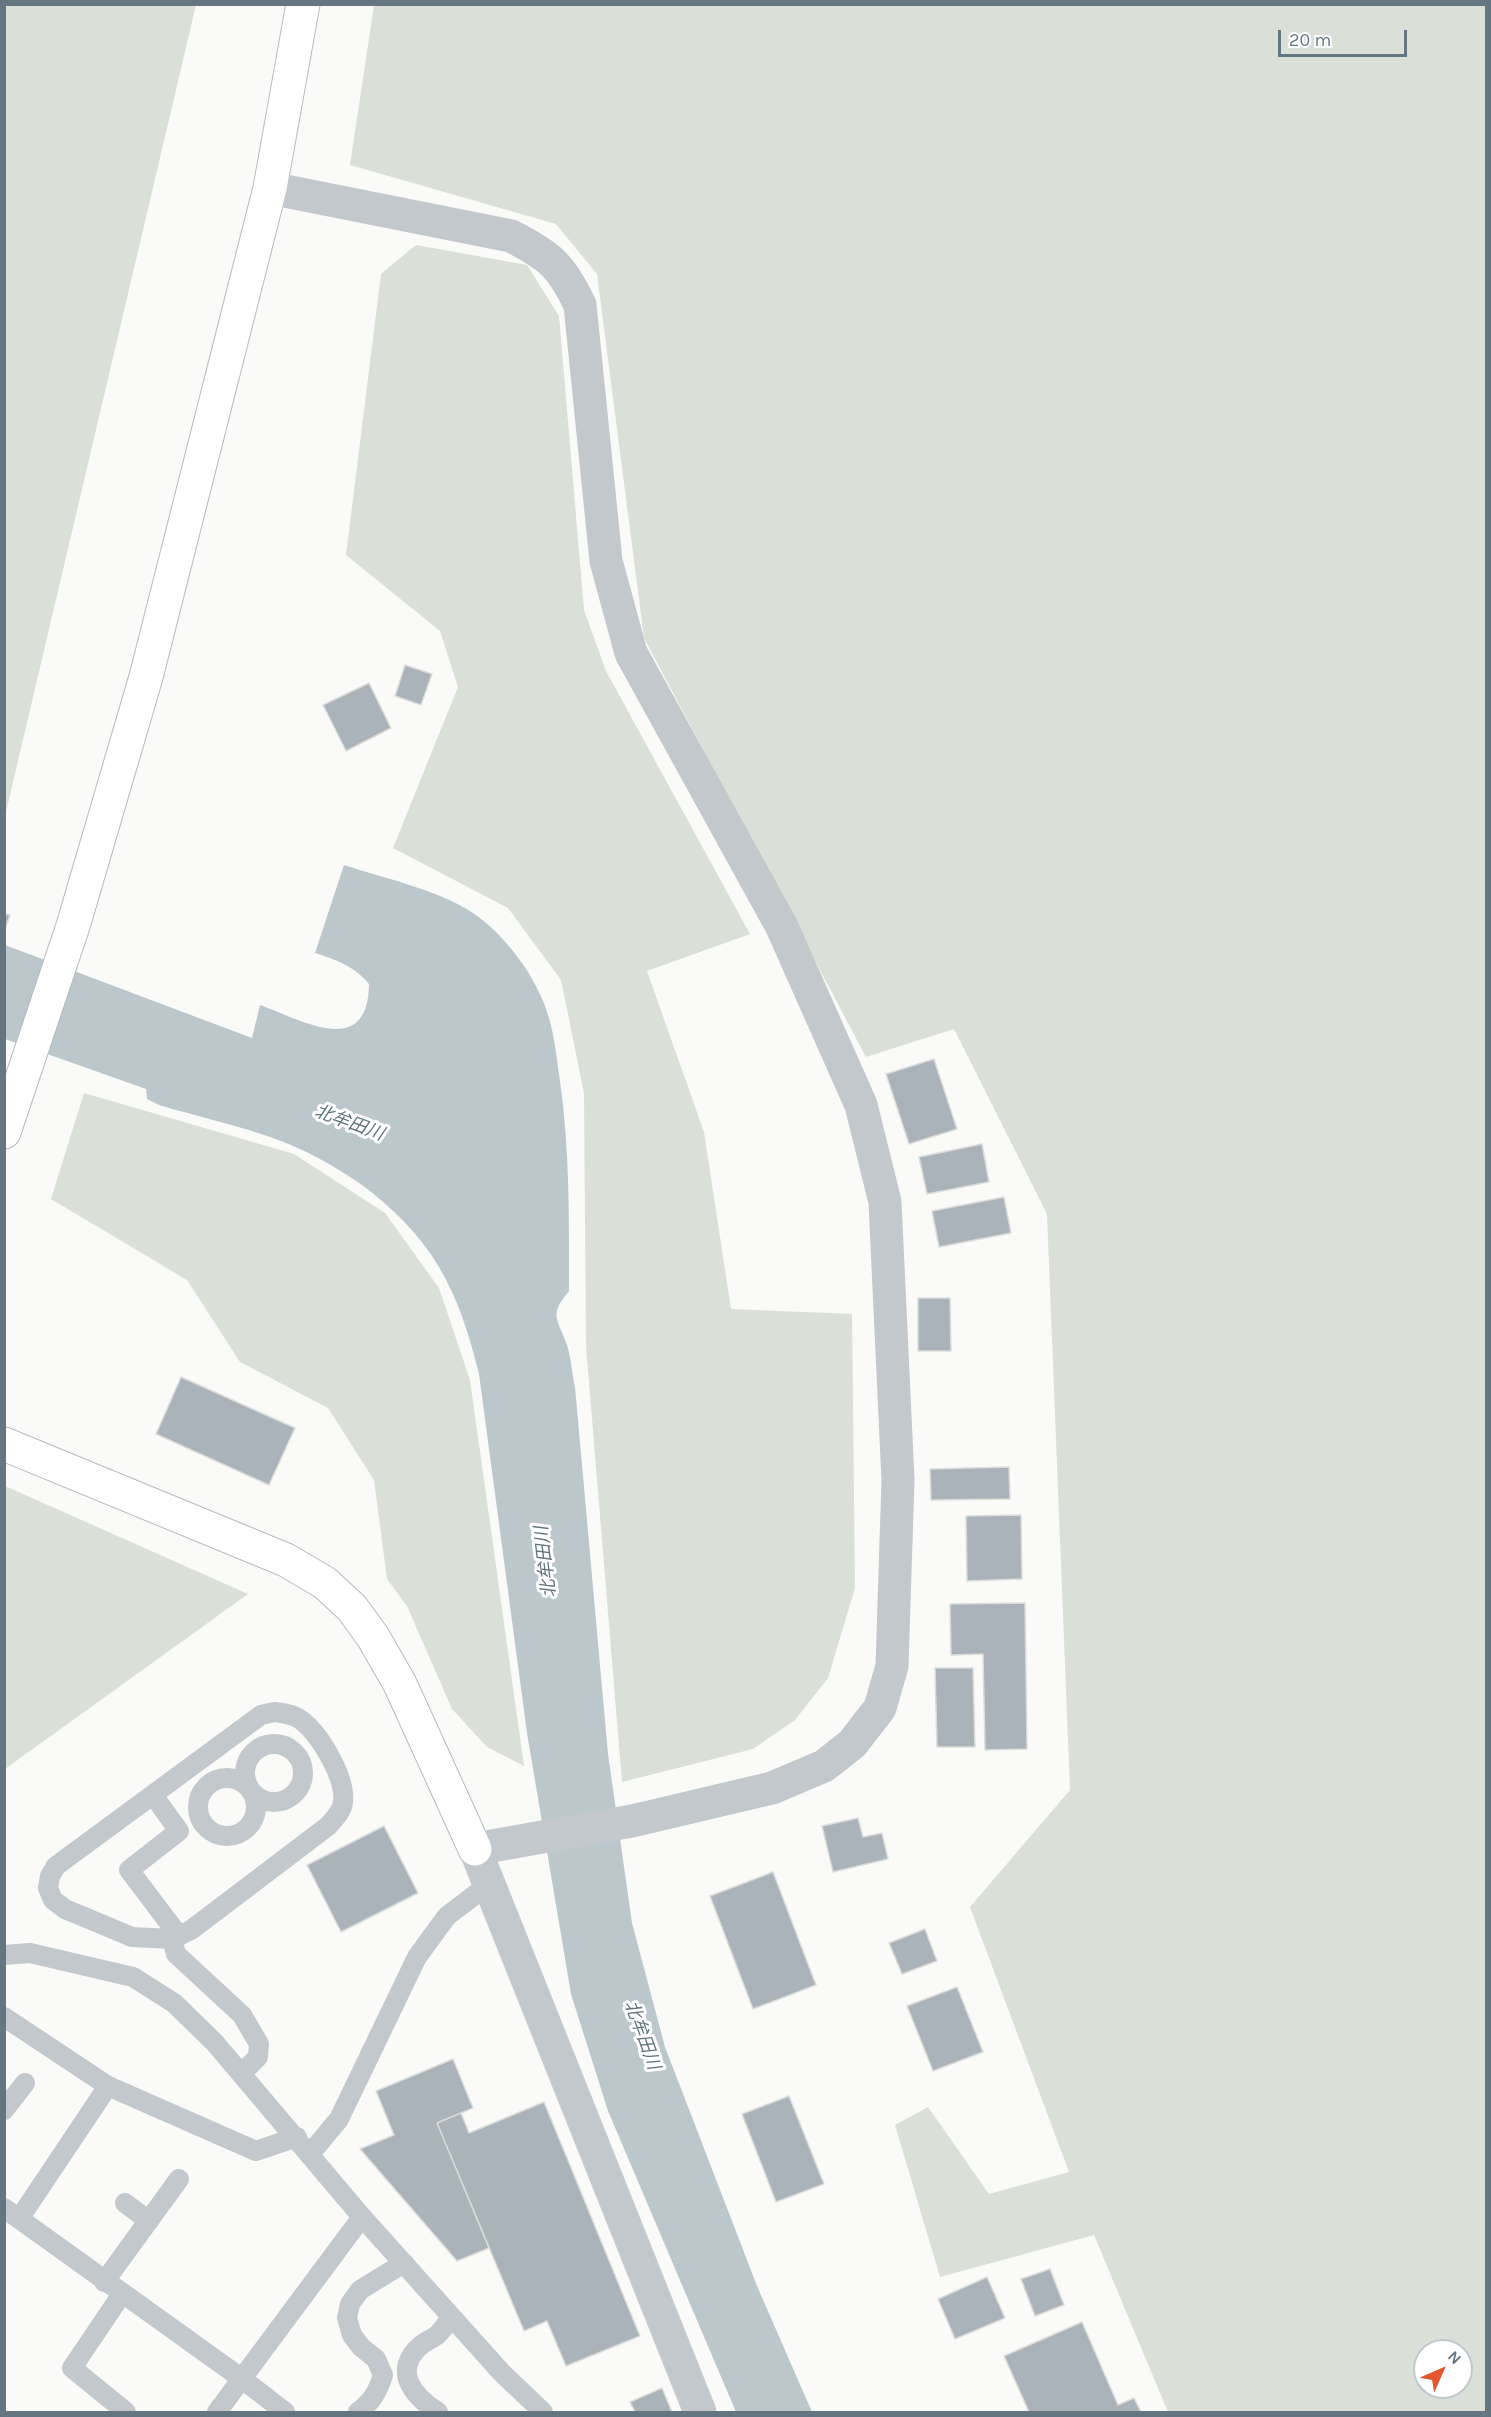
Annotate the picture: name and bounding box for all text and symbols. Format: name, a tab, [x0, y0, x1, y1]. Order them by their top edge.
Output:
scale bar	[1281, 18, 1410, 56]
text: 20 m	[1289, 29, 1331, 51]
water label: 北牟田川	[311, 1101, 387, 1145]
water label: 北牟田川	[531, 1525, 561, 1599]
water label: 北牟田川	[620, 1997, 664, 2073]
north arrow	[1413, 2339, 1473, 2399]
text: N	[1444, 2347, 1465, 2368]

